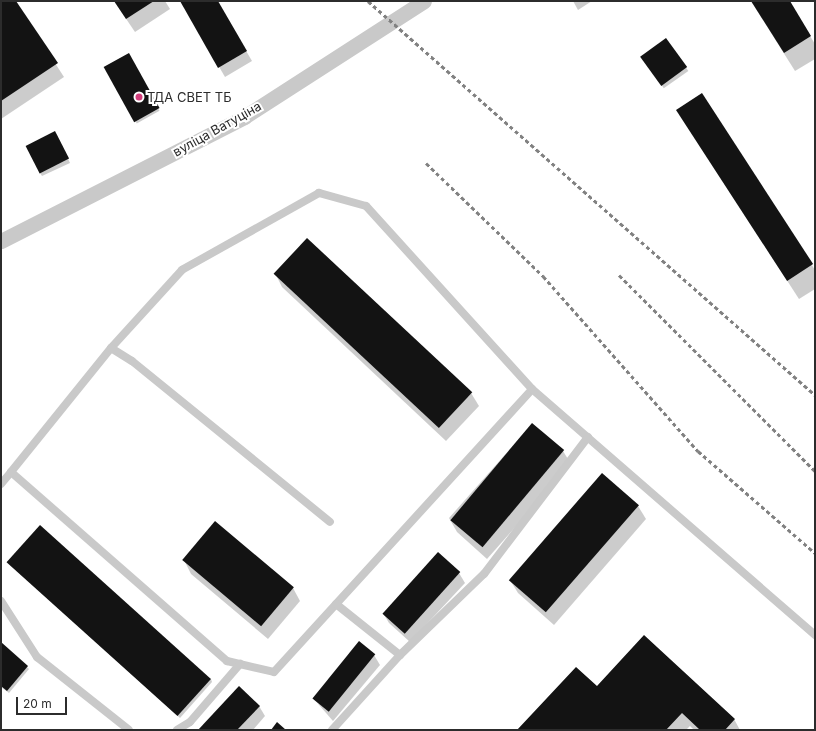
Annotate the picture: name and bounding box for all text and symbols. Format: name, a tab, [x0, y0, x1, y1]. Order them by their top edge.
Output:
place label: ТДА СВЕТ ТБ	[147, 89, 232, 105]
marker: ТДА СВЕТ ТБ	[134, 92, 144, 102]
street label: вуліца Ватуціна	[170, 98, 264, 160]
scale bar	[18, 689, 69, 715]
text: 20 m	[23, 696, 52, 711]

